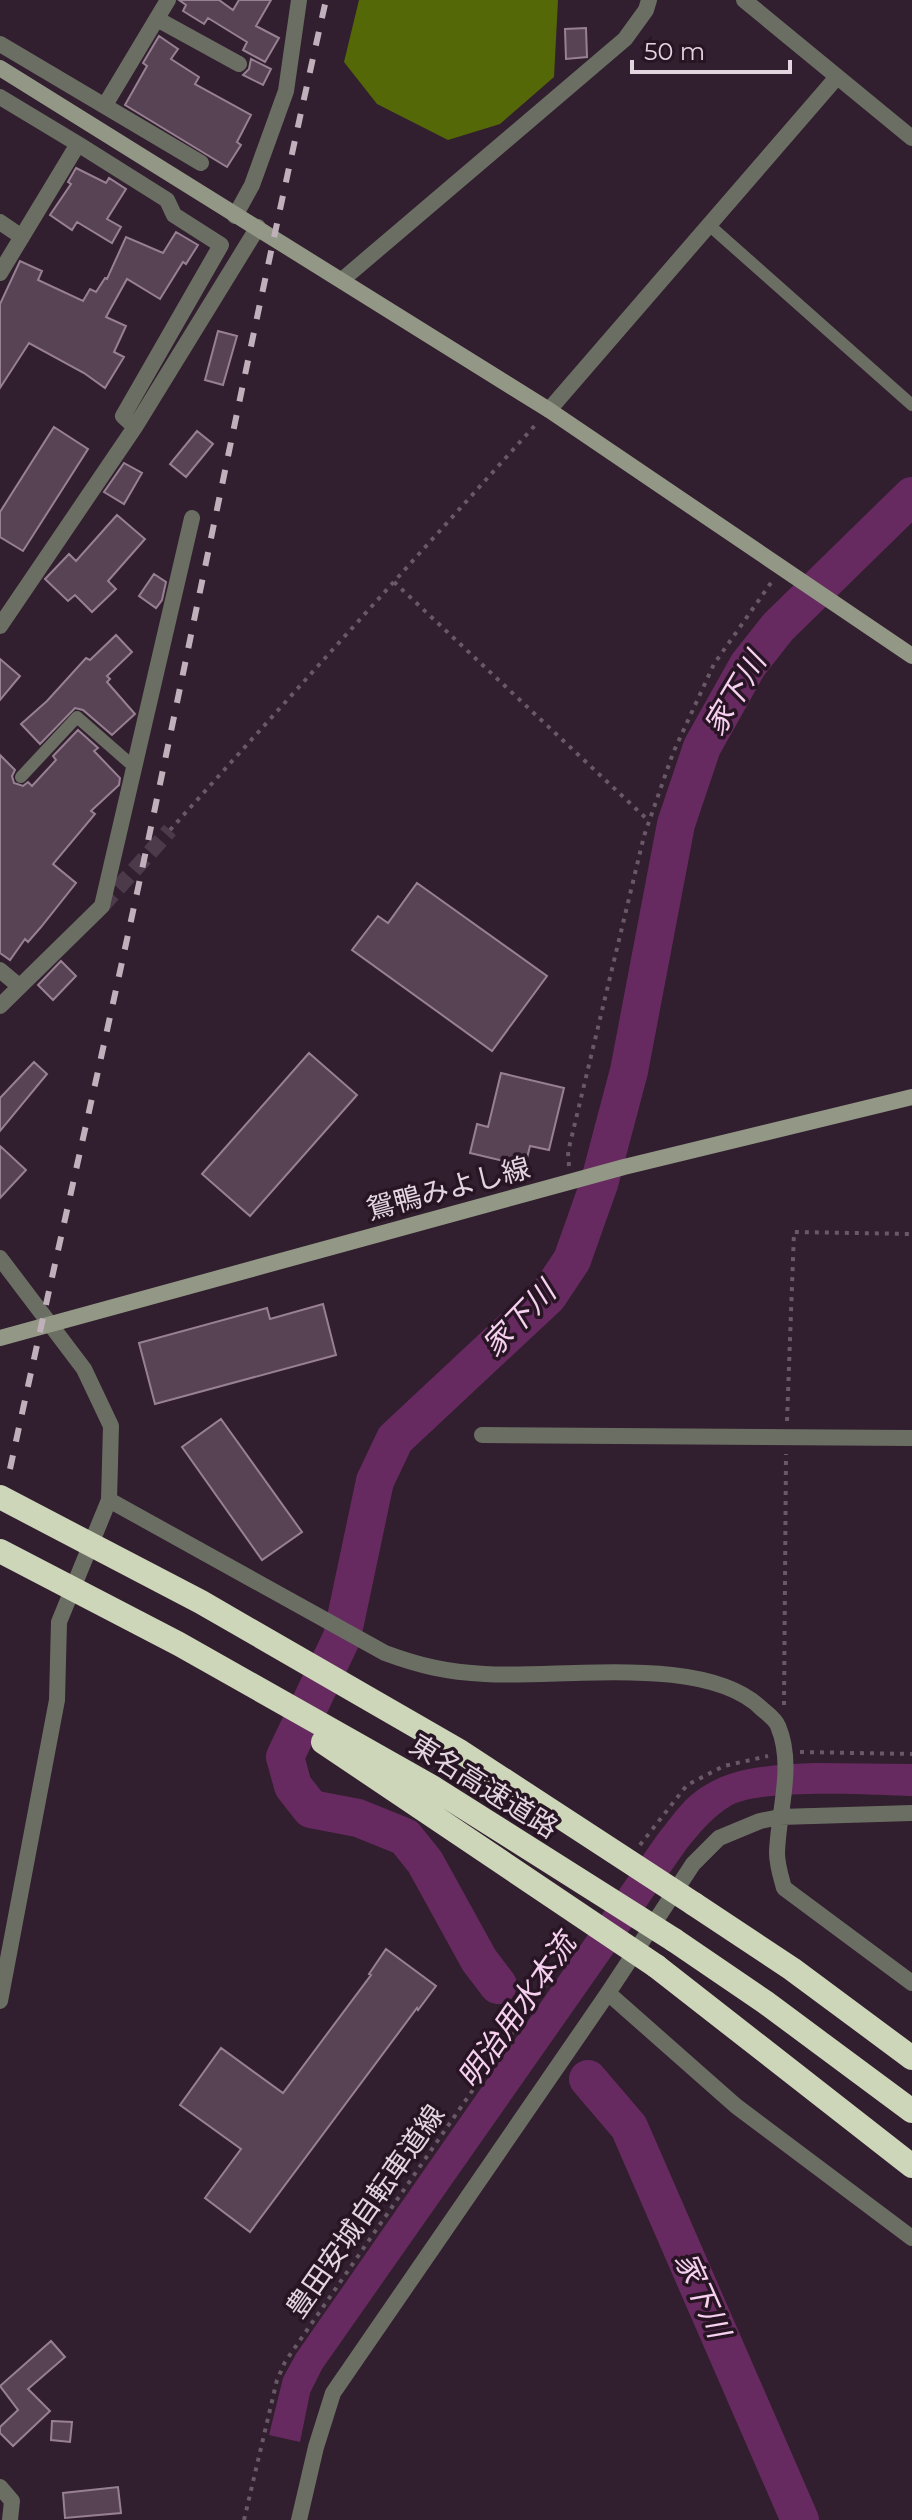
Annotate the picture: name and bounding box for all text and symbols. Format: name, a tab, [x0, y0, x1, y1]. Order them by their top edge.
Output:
scale bar	[632, 24, 790, 74]
text: 50 m	[644, 37, 705, 66]
water label: 家下川	[696, 643, 775, 742]
street label: 鴛鴨みよし線	[362, 1150, 534, 1226]
water label: 家下川	[474, 1271, 565, 1364]
street label: 東名高速道路	[404, 1727, 564, 1845]
water label: 明治用水本流	[450, 1923, 586, 2095]
street label: 豊田安城自転車道線	[279, 2098, 451, 2324]
water label: 家下川	[667, 2246, 739, 2346]

